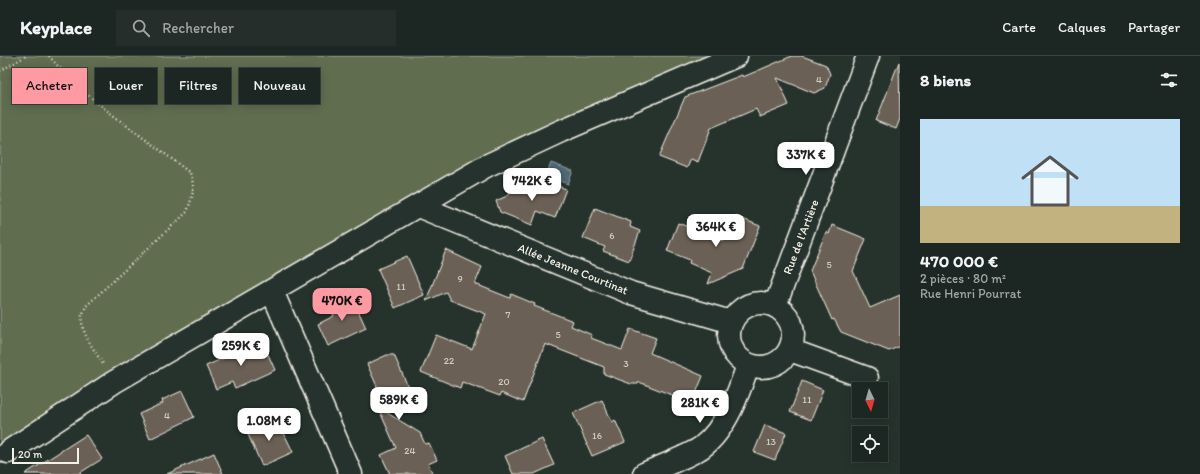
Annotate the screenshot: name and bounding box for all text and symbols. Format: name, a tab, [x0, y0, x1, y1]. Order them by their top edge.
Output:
search box	[116, 10, 396, 46]
text: Keyplace	[20, 16, 92, 39]
icon: search	[130, 17, 152, 39]
text: Rechercher	[162, 19, 234, 37]
text: Carte	[1002, 19, 1036, 36]
text: Calques	[1058, 19, 1106, 36]
text: Partager	[1128, 19, 1180, 36]
chip: Acheter	[12, 68, 87, 104]
chip: Louer	[95, 68, 157, 104]
chip: Filtres	[165, 68, 231, 104]
chip: Nouveau	[239, 68, 320, 104]
icon: filters	[1158, 69, 1180, 91]
text: 8 biens	[920, 70, 971, 90]
house number: 4	[816, 73, 822, 86]
pin: 337K €	[773, 142, 839, 176]
icon: home	[1014, 145, 1086, 217]
text: 337K €	[786, 147, 826, 162]
pin: 742K €	[499, 168, 565, 202]
text: 742K €	[512, 173, 552, 188]
street label: Rue de l'Artière	[780, 197, 822, 276]
pin: 364K €	[683, 214, 749, 248]
text: 364K €	[696, 219, 736, 234]
house number: 6	[609, 229, 615, 242]
street label: Allée Jeanne Courtinat	[516, 240, 631, 298]
text: 470 000 €	[920, 251, 998, 271]
house number: 5	[826, 258, 832, 271]
text: 2 pièces · 80 m²	[920, 271, 1006, 286]
house number: 9	[457, 272, 463, 285]
house number: 11	[396, 280, 406, 293]
text: Rue Henri Pourrat	[920, 286, 1021, 301]
pin: 470K €	[309, 288, 375, 322]
text: 470K €	[322, 293, 362, 308]
house number: 7	[506, 308, 511, 321]
house number: 5	[555, 328, 561, 341]
pin: 259K €	[208, 333, 274, 367]
text: 259K €	[221, 338, 261, 353]
house number: 22	[444, 354, 455, 367]
house number: 3	[623, 357, 629, 370]
house number: 20	[498, 375, 510, 388]
north arrow	[852, 382, 888, 418]
map controls	[852, 382, 888, 462]
pin: 589K €	[366, 387, 432, 421]
pin: 281K €	[667, 390, 733, 424]
text: 589K €	[379, 392, 419, 407]
house number: 11	[802, 393, 812, 406]
text: 281K €	[681, 395, 719, 410]
pin: 1.08M €	[232, 408, 306, 442]
house number: 4	[164, 409, 170, 422]
text: 1.08M €	[247, 413, 291, 428]
button: locate	[852, 426, 888, 462]
house number: 16	[592, 429, 602, 442]
house number: 13	[766, 435, 777, 448]
house number: 24	[404, 444, 416, 457]
scale bar	[12, 446, 79, 465]
text: 20 m	[18, 448, 42, 461]

